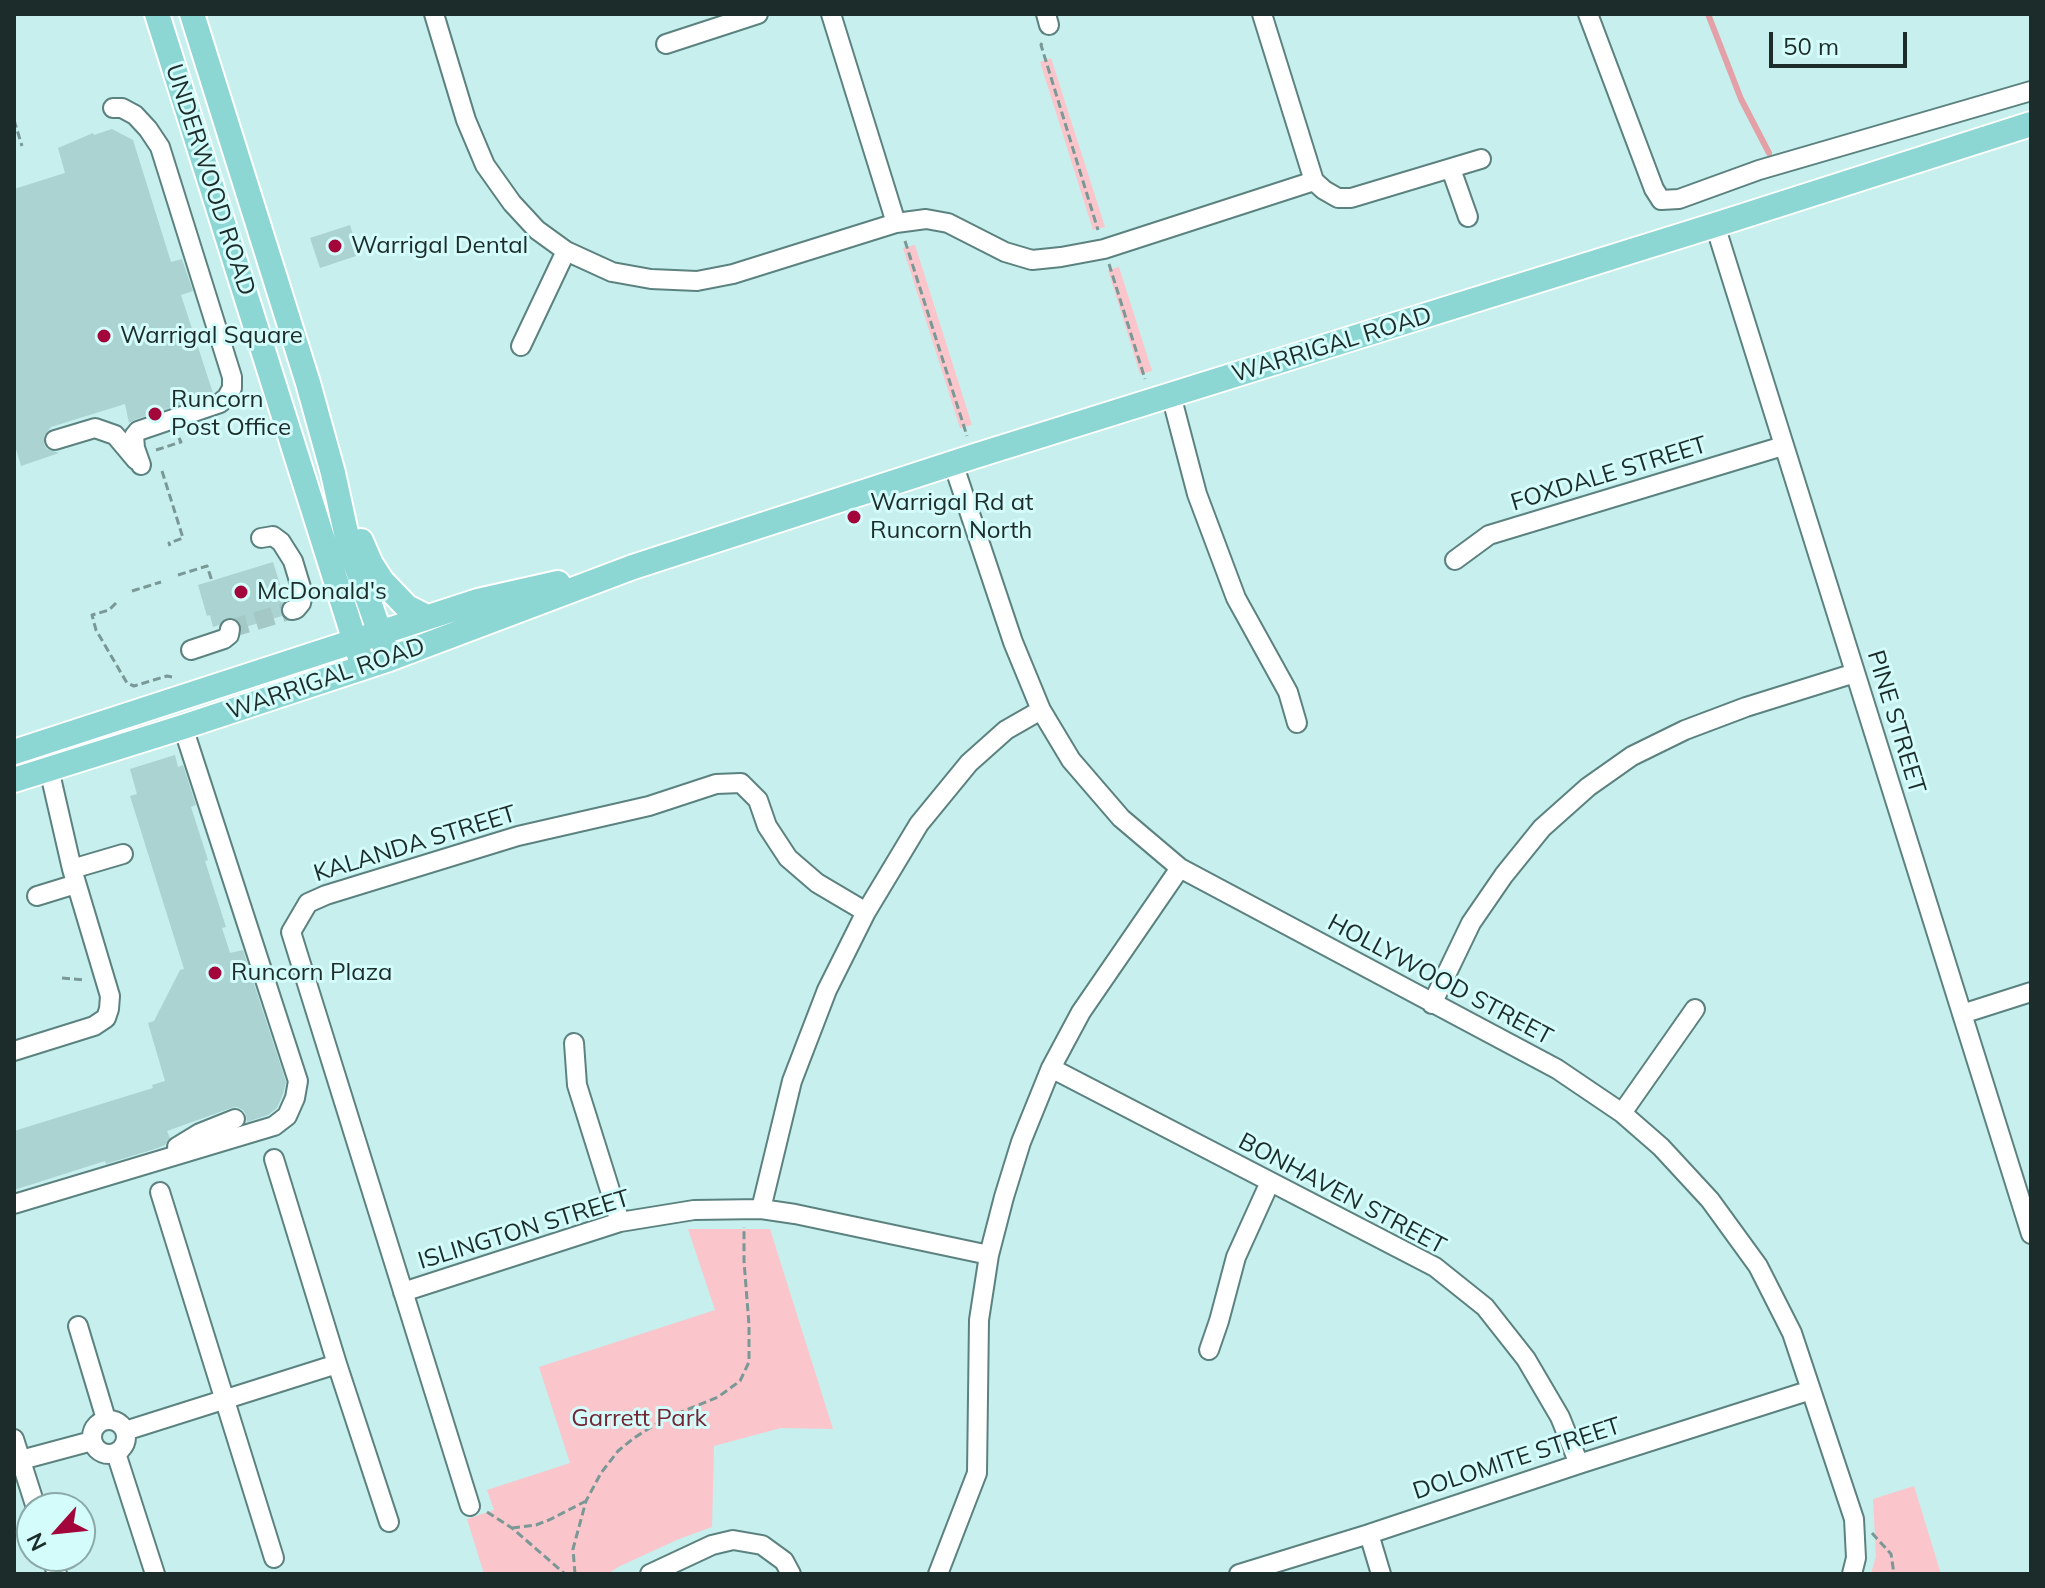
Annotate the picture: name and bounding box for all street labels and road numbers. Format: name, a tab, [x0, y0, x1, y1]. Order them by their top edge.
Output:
street label: UNDERWOOD ROAD	[159, 61, 261, 299]
street label: WARRIGAL ROAD	[1229, 301, 1435, 389]
street label: FOXDALE STREET	[1508, 430, 1710, 518]
street label: WARRIGAL ROAD	[223, 632, 429, 726]
street label: PINE STREET	[1861, 647, 1931, 797]
street label: KALANDA STREET	[310, 800, 520, 888]
street label: HOLLYWOOD STREET	[1323, 908, 1557, 1052]
street label: BONHAVEN STREET	[1233, 1127, 1451, 1261]
street label: ISLINGTON STREET	[415, 1184, 633, 1276]
street label: DOLOMITE STREET	[1409, 1412, 1625, 1506]

